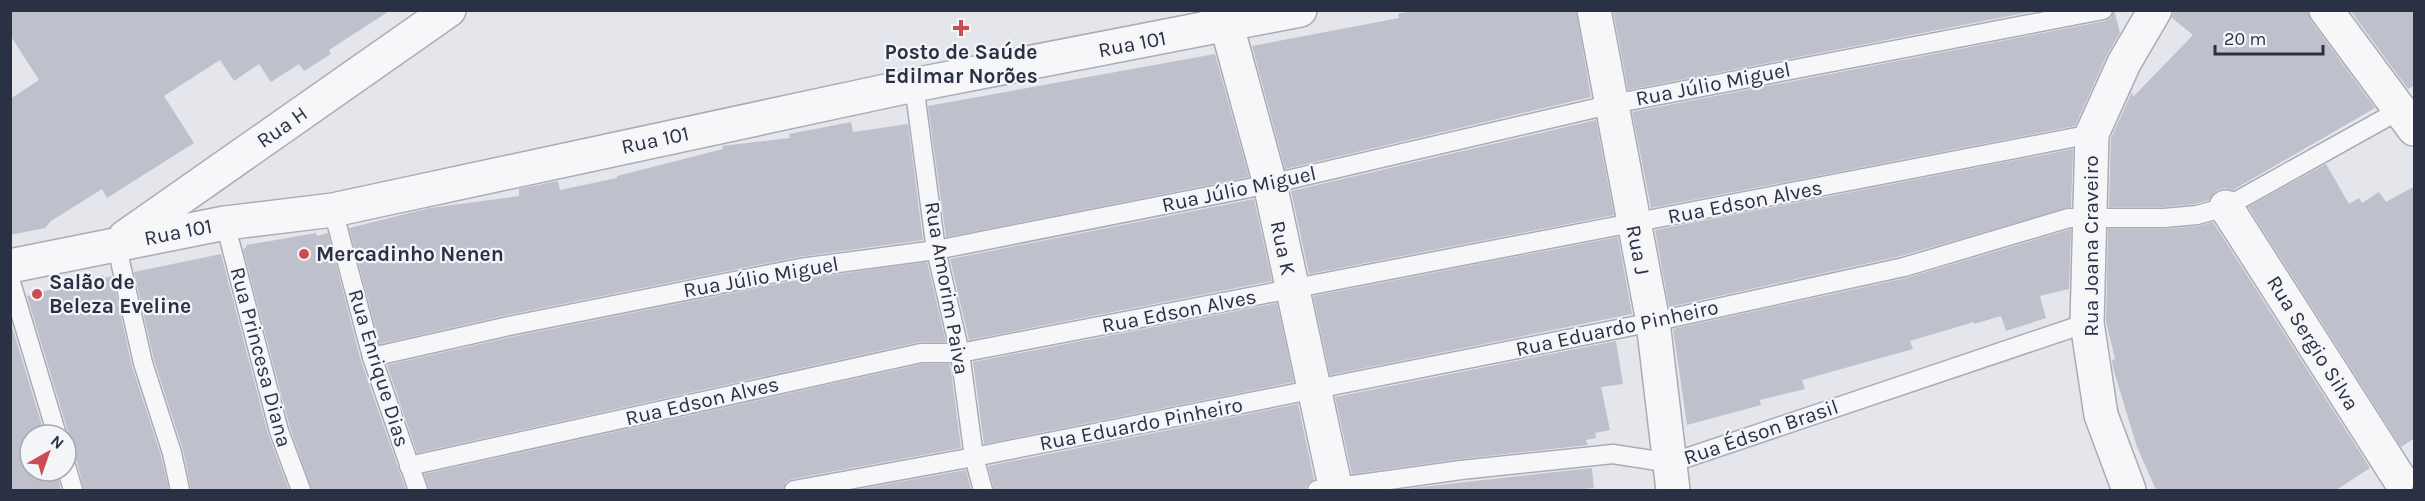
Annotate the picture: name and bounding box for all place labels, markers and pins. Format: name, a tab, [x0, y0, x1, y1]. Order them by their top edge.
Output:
marker: Posto de Saúde Edilmar Norões	[952, 19, 970, 37]
place label: Posto de Saúde Edilmar Norões	[884, 40, 1038, 88]
place label: Mercadinho Nenen	[316, 242, 504, 266]
marker: Mercadinho Nenen	[297, 247, 311, 261]
place label: Salão de Beleza Eveline	[49, 270, 191, 318]
marker: Salão de Beleza Eveline	[30, 287, 44, 301]

